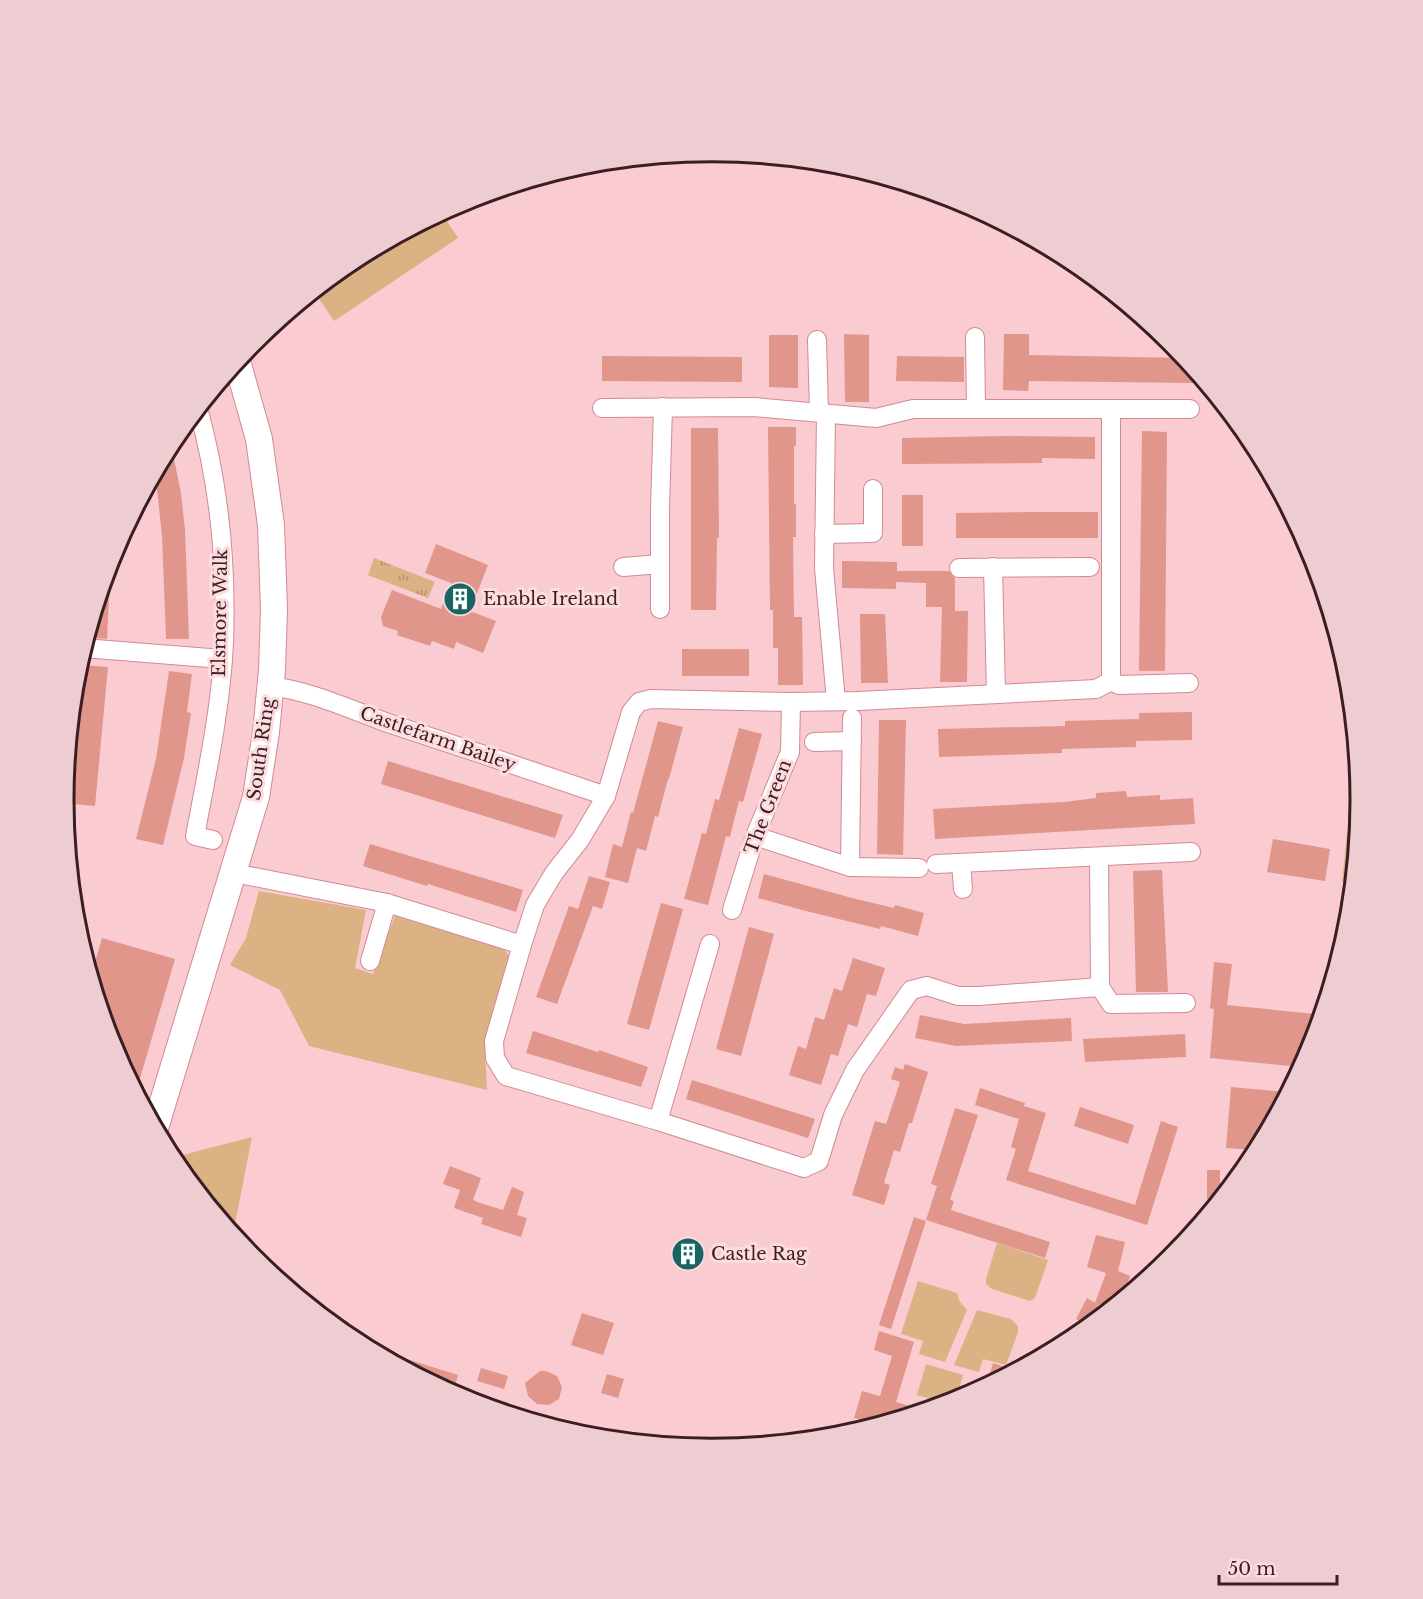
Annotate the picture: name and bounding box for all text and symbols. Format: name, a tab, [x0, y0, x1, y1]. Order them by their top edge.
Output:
street label: Elsmore Walk	[208, 549, 232, 677]
building icon: Enable Ireland	[442, 581, 478, 617]
place label: Enable Ireland	[483, 588, 618, 610]
street label: South Ring	[243, 696, 279, 802]
street label: Castlefarm Bailey	[357, 702, 519, 776]
street label: The Green	[740, 757, 796, 857]
building icon: Castle Rag	[670, 1236, 706, 1272]
place label: Castle Rag	[711, 1243, 807, 1265]
scale bar	[1219, 1548, 1338, 1586]
text: 50 m	[1228, 1558, 1276, 1580]

